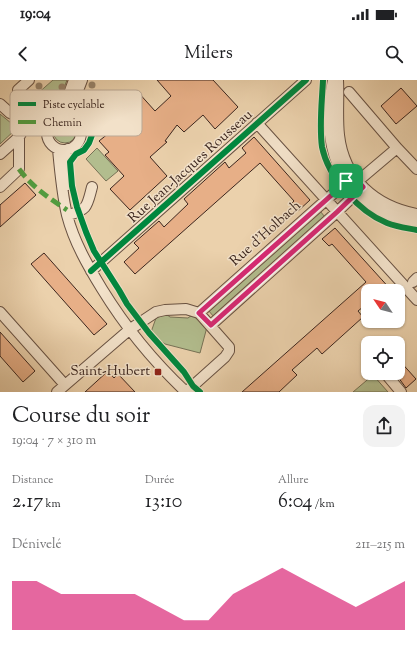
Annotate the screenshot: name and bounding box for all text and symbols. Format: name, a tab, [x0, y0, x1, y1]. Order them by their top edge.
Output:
text: 19:04	[20, 4, 51, 25]
text: Milers	[184, 41, 233, 67]
icon: back	[12, 43, 34, 65]
icon: search	[383, 43, 405, 65]
legend	[10, 90, 142, 136]
text: Piste cyclable	[43, 97, 105, 113]
street label: Rue Jean-Jacques Rousseau	[124, 106, 258, 228]
text: Chemin	[43, 115, 83, 131]
pin	[329, 164, 363, 198]
icon: arrive	[335, 170, 357, 192]
street label: Rue d'Holbach	[226, 197, 306, 271]
north arrow	[361, 284, 405, 328]
map controls	[361, 284, 405, 380]
button: locate	[361, 336, 405, 380]
place label: Saint-Hubert	[70, 362, 150, 382]
marker: Saint-Hubert	[153, 367, 163, 377]
text: Course du soir	[12, 401, 150, 433]
button: share	[363, 405, 405, 447]
text: 19:04 · 7 × 310 m	[12, 432, 96, 450]
text: Distance	[12, 472, 53, 488]
text: Durée	[145, 472, 174, 488]
text: Allure	[278, 472, 309, 488]
text: 2.17	[12, 488, 43, 517]
text: 13:10	[145, 488, 182, 517]
text: 6:04	[278, 488, 312, 517]
text: km	[43, 496, 61, 512]
text: /km	[312, 496, 335, 512]
text: Dénivelé	[12, 536, 62, 554]
text: 211–215 m	[355, 536, 405, 554]

